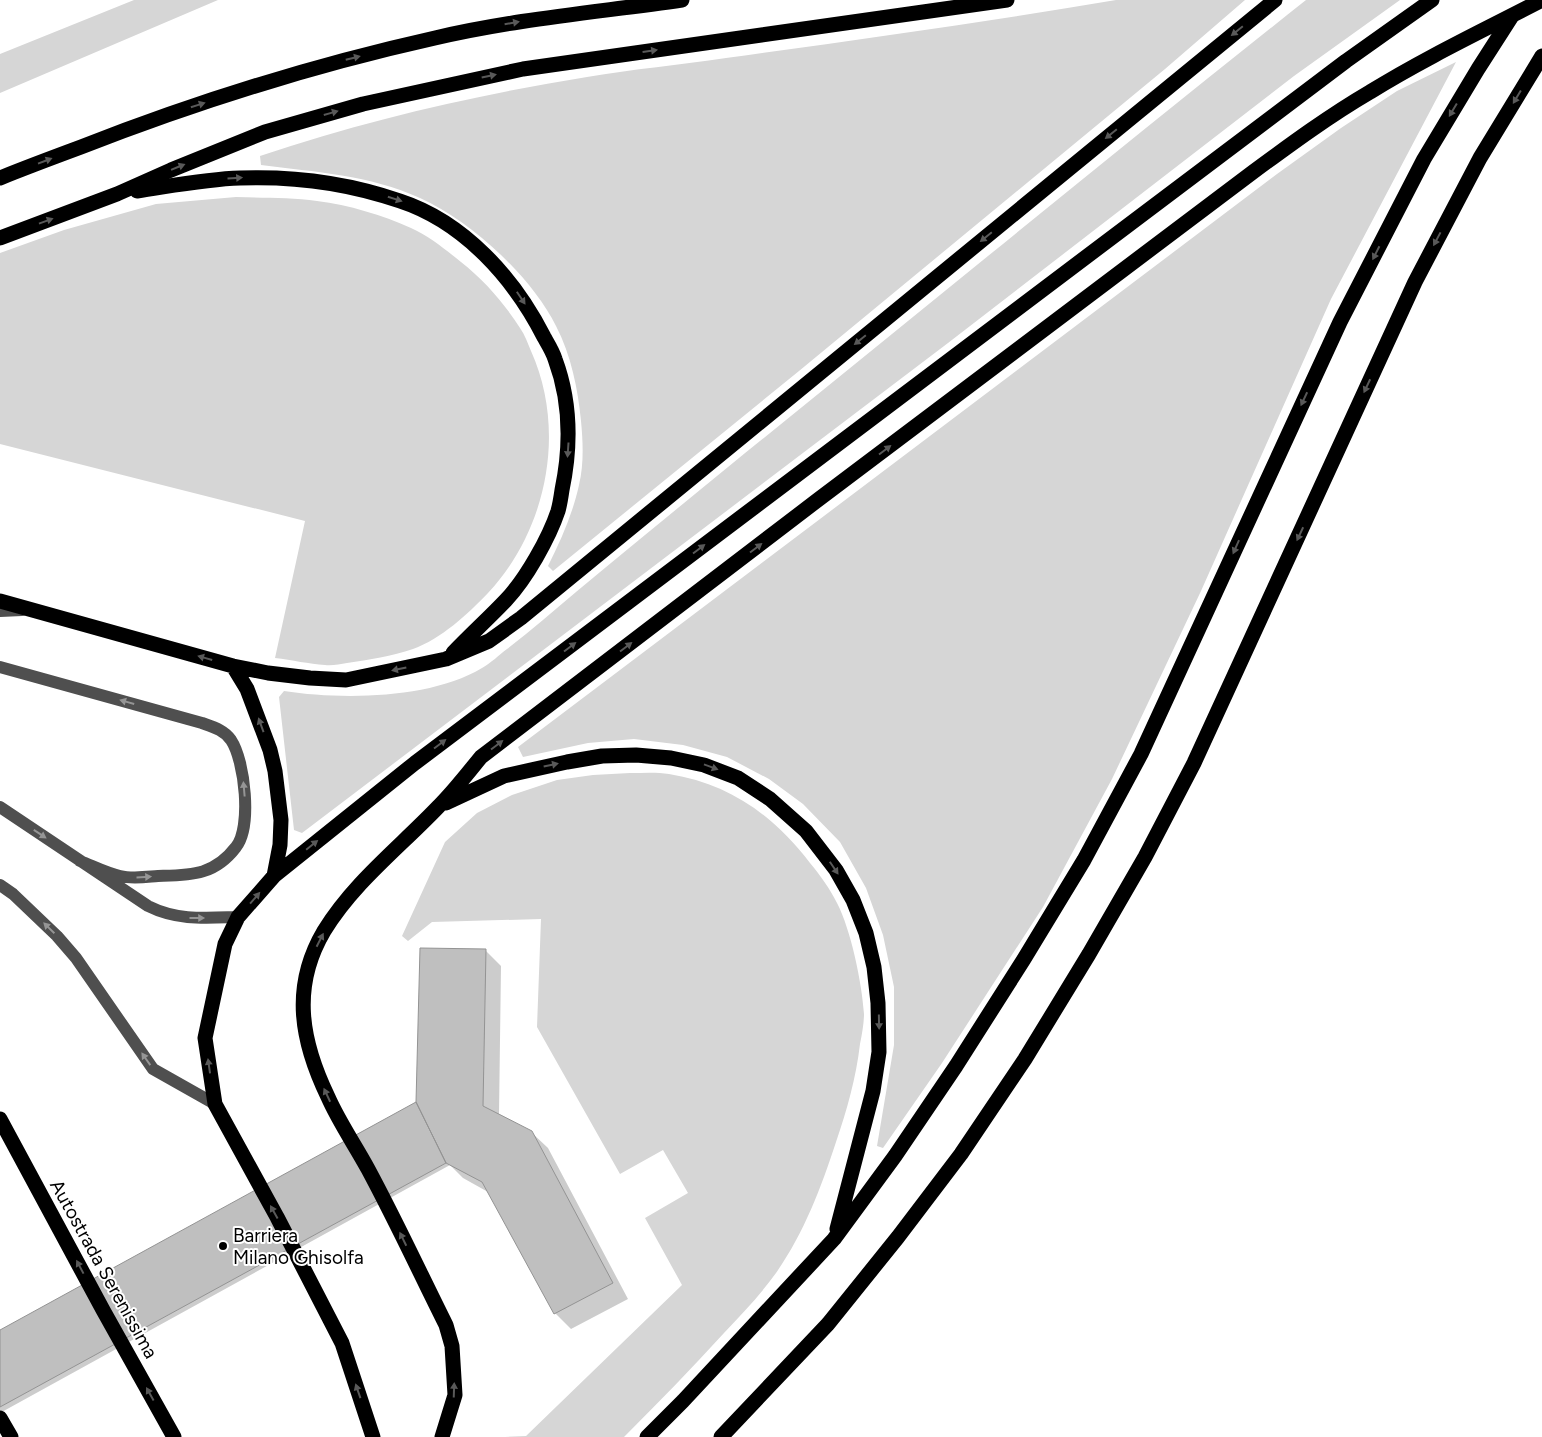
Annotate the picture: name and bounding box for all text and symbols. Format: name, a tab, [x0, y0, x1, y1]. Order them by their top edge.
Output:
one-way arrow	[504, 19, 520, 27]
one-way arrow	[1231, 25, 1244, 36]
one-way arrow	[642, 47, 658, 55]
one-way arrow	[346, 53, 361, 61]
one-way arrow	[482, 72, 497, 80]
one-way arrow	[1512, 91, 1521, 104]
one-way arrow	[191, 100, 206, 108]
one-way arrow	[1448, 104, 1457, 117]
one-way arrow	[324, 109, 339, 117]
one-way arrow	[1106, 128, 1118, 140]
one-way arrow	[38, 156, 52, 164]
one-way arrow	[171, 163, 186, 171]
one-way arrow	[227, 174, 243, 182]
one-way arrow	[388, 196, 403, 204]
one-way arrow	[38, 217, 53, 224]
one-way arrow	[980, 231, 992, 242]
one-way arrow	[1433, 232, 1442, 246]
one-way arrow	[1372, 246, 1380, 260]
one-way arrow	[516, 291, 525, 305]
one-way arrow	[854, 335, 867, 346]
one-way arrow	[1363, 379, 1371, 393]
one-way arrow	[1300, 392, 1308, 406]
one-way arrow	[564, 442, 572, 458]
one-way arrow	[878, 444, 891, 455]
one-way arrow	[1295, 526, 1304, 541]
one-way arrow	[1232, 540, 1240, 554]
one-way arrow	[749, 543, 762, 553]
one-way arrow	[692, 544, 705, 555]
one-way arrow	[619, 641, 632, 652]
one-way arrow	[563, 642, 577, 652]
one-way arrow	[197, 654, 212, 662]
one-way arrow	[391, 665, 406, 673]
one-way arrow	[120, 698, 135, 706]
one-way arrow	[257, 717, 265, 732]
one-way arrow	[433, 739, 446, 750]
one-way arrow	[490, 740, 503, 751]
one-way arrow	[543, 761, 559, 769]
one-way arrow	[704, 763, 719, 771]
one-way arrow	[240, 780, 248, 796]
one-way arrow	[34, 829, 47, 839]
one-way arrow	[305, 840, 318, 851]
one-way arrow	[829, 862, 839, 875]
one-way arrow	[136, 873, 152, 881]
one-way arrow	[250, 891, 261, 904]
one-way arrow	[189, 914, 205, 922]
one-way arrow	[43, 922, 55, 934]
one-way arrow	[316, 933, 324, 947]
one-way arrow	[875, 1014, 883, 1030]
one-way arrow	[141, 1052, 150, 1066]
one-way arrow	[205, 1057, 213, 1073]
one-way arrow	[323, 1088, 331, 1102]
street label: Autostrada Serenissima	[45, 1175, 163, 1363]
one-way arrow	[270, 1205, 278, 1220]
place label: Barriera Milano Ghisolfa	[233, 1224, 364, 1269]
one-way arrow	[399, 1232, 407, 1246]
marker: Barriera Milano Ghisolfa	[217, 1240, 229, 1252]
one-way arrow	[76, 1260, 84, 1274]
one-way arrow	[451, 1382, 459, 1398]
one-way arrow	[354, 1383, 361, 1398]
one-way arrow	[146, 1387, 154, 1402]

